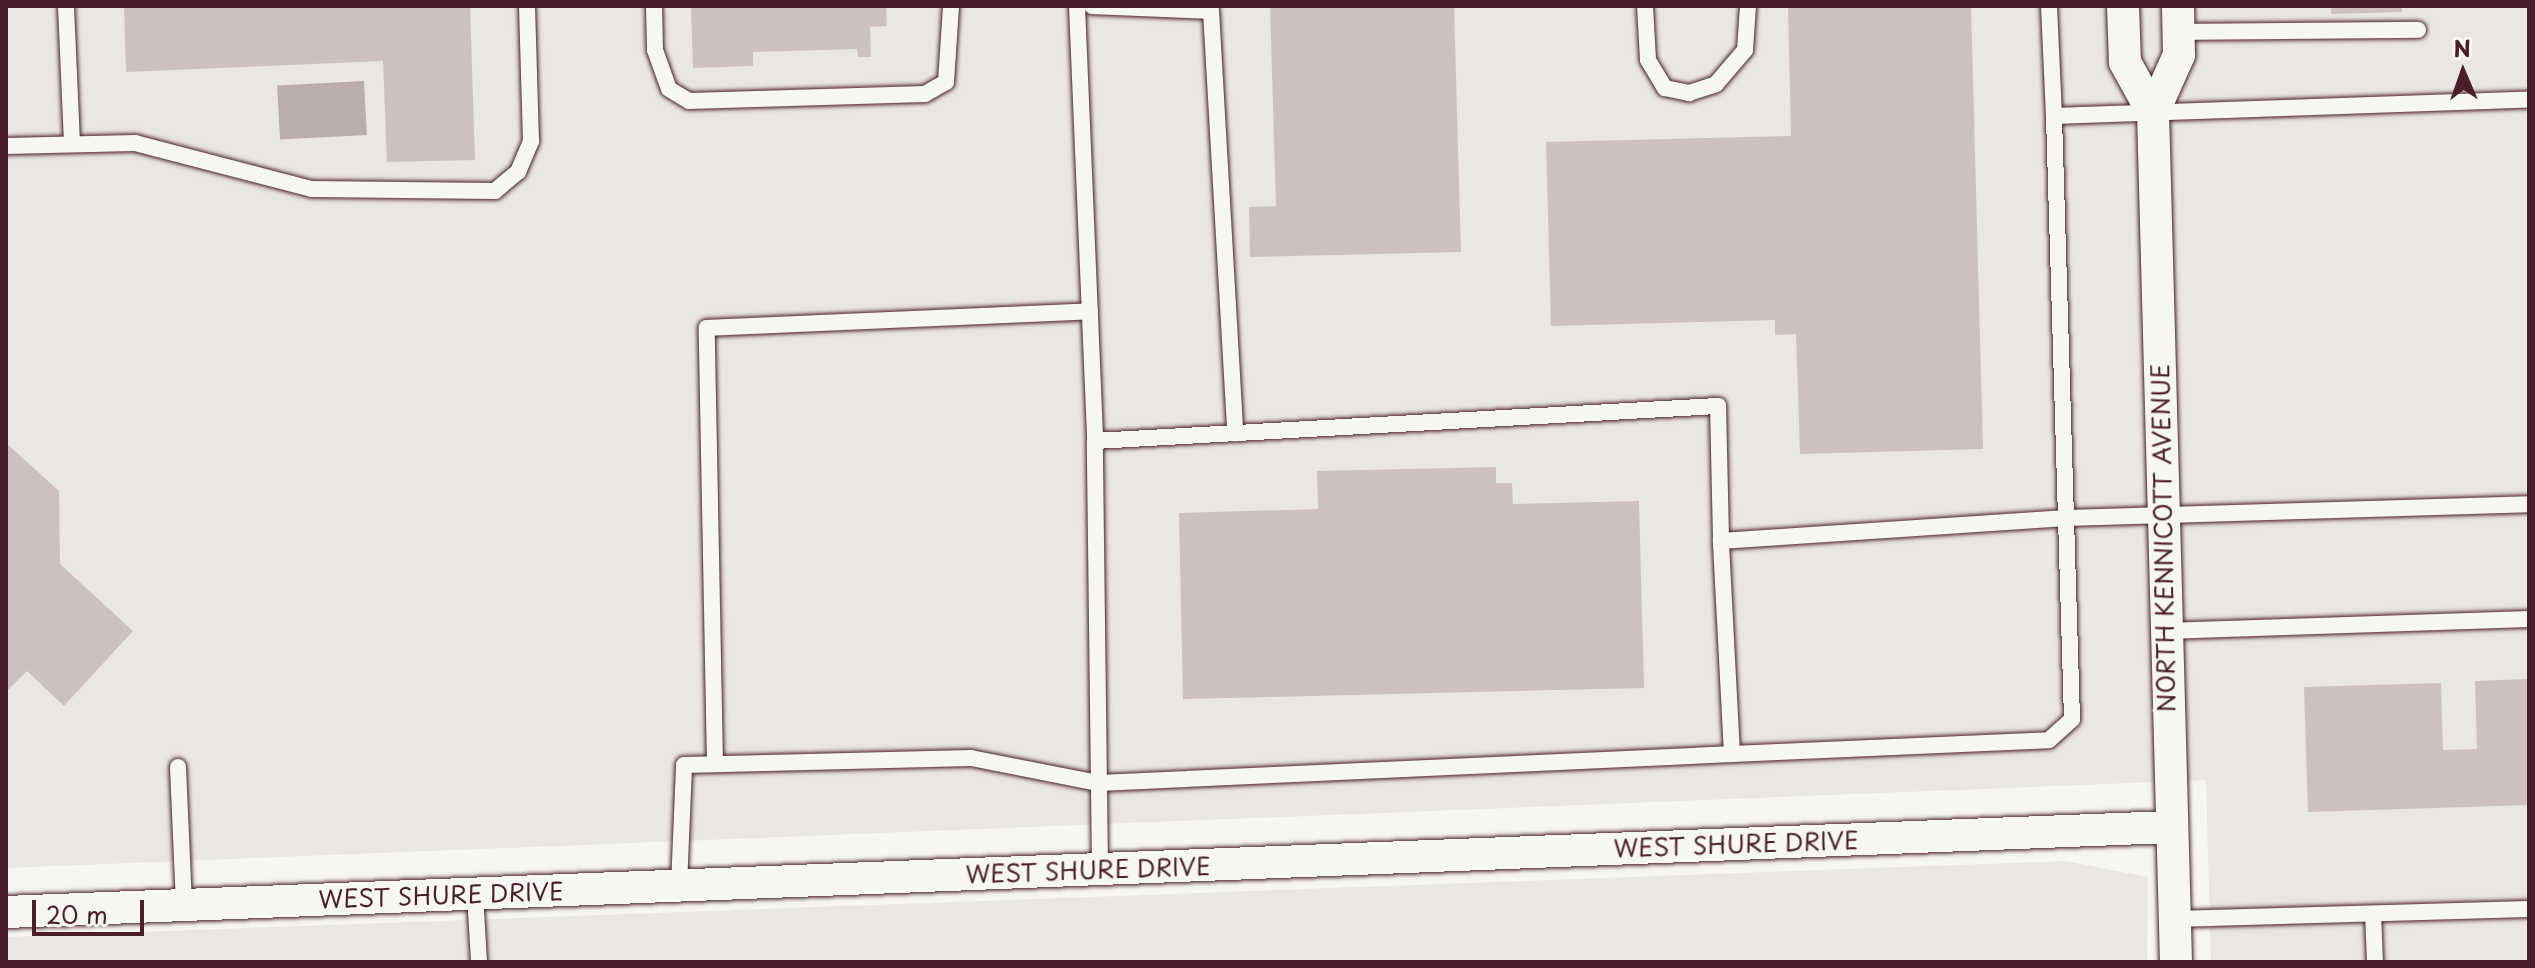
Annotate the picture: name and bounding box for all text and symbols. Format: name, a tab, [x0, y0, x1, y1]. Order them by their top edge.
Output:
text: N	[2453, 31, 2471, 64]
north arrow	[2423, 32, 2503, 112]
street label: NORTH KENNICOTT AVENUE	[2146, 362, 2180, 714]
street label: WEST SHURE DRIVE	[1613, 825, 1859, 863]
street label: WEST SHURE DRIVE	[965, 851, 1211, 889]
street label: WEST SHURE DRIVE	[318, 876, 564, 914]
scale bar	[36, 884, 148, 934]
text: 20 m	[46, 896, 108, 932]

